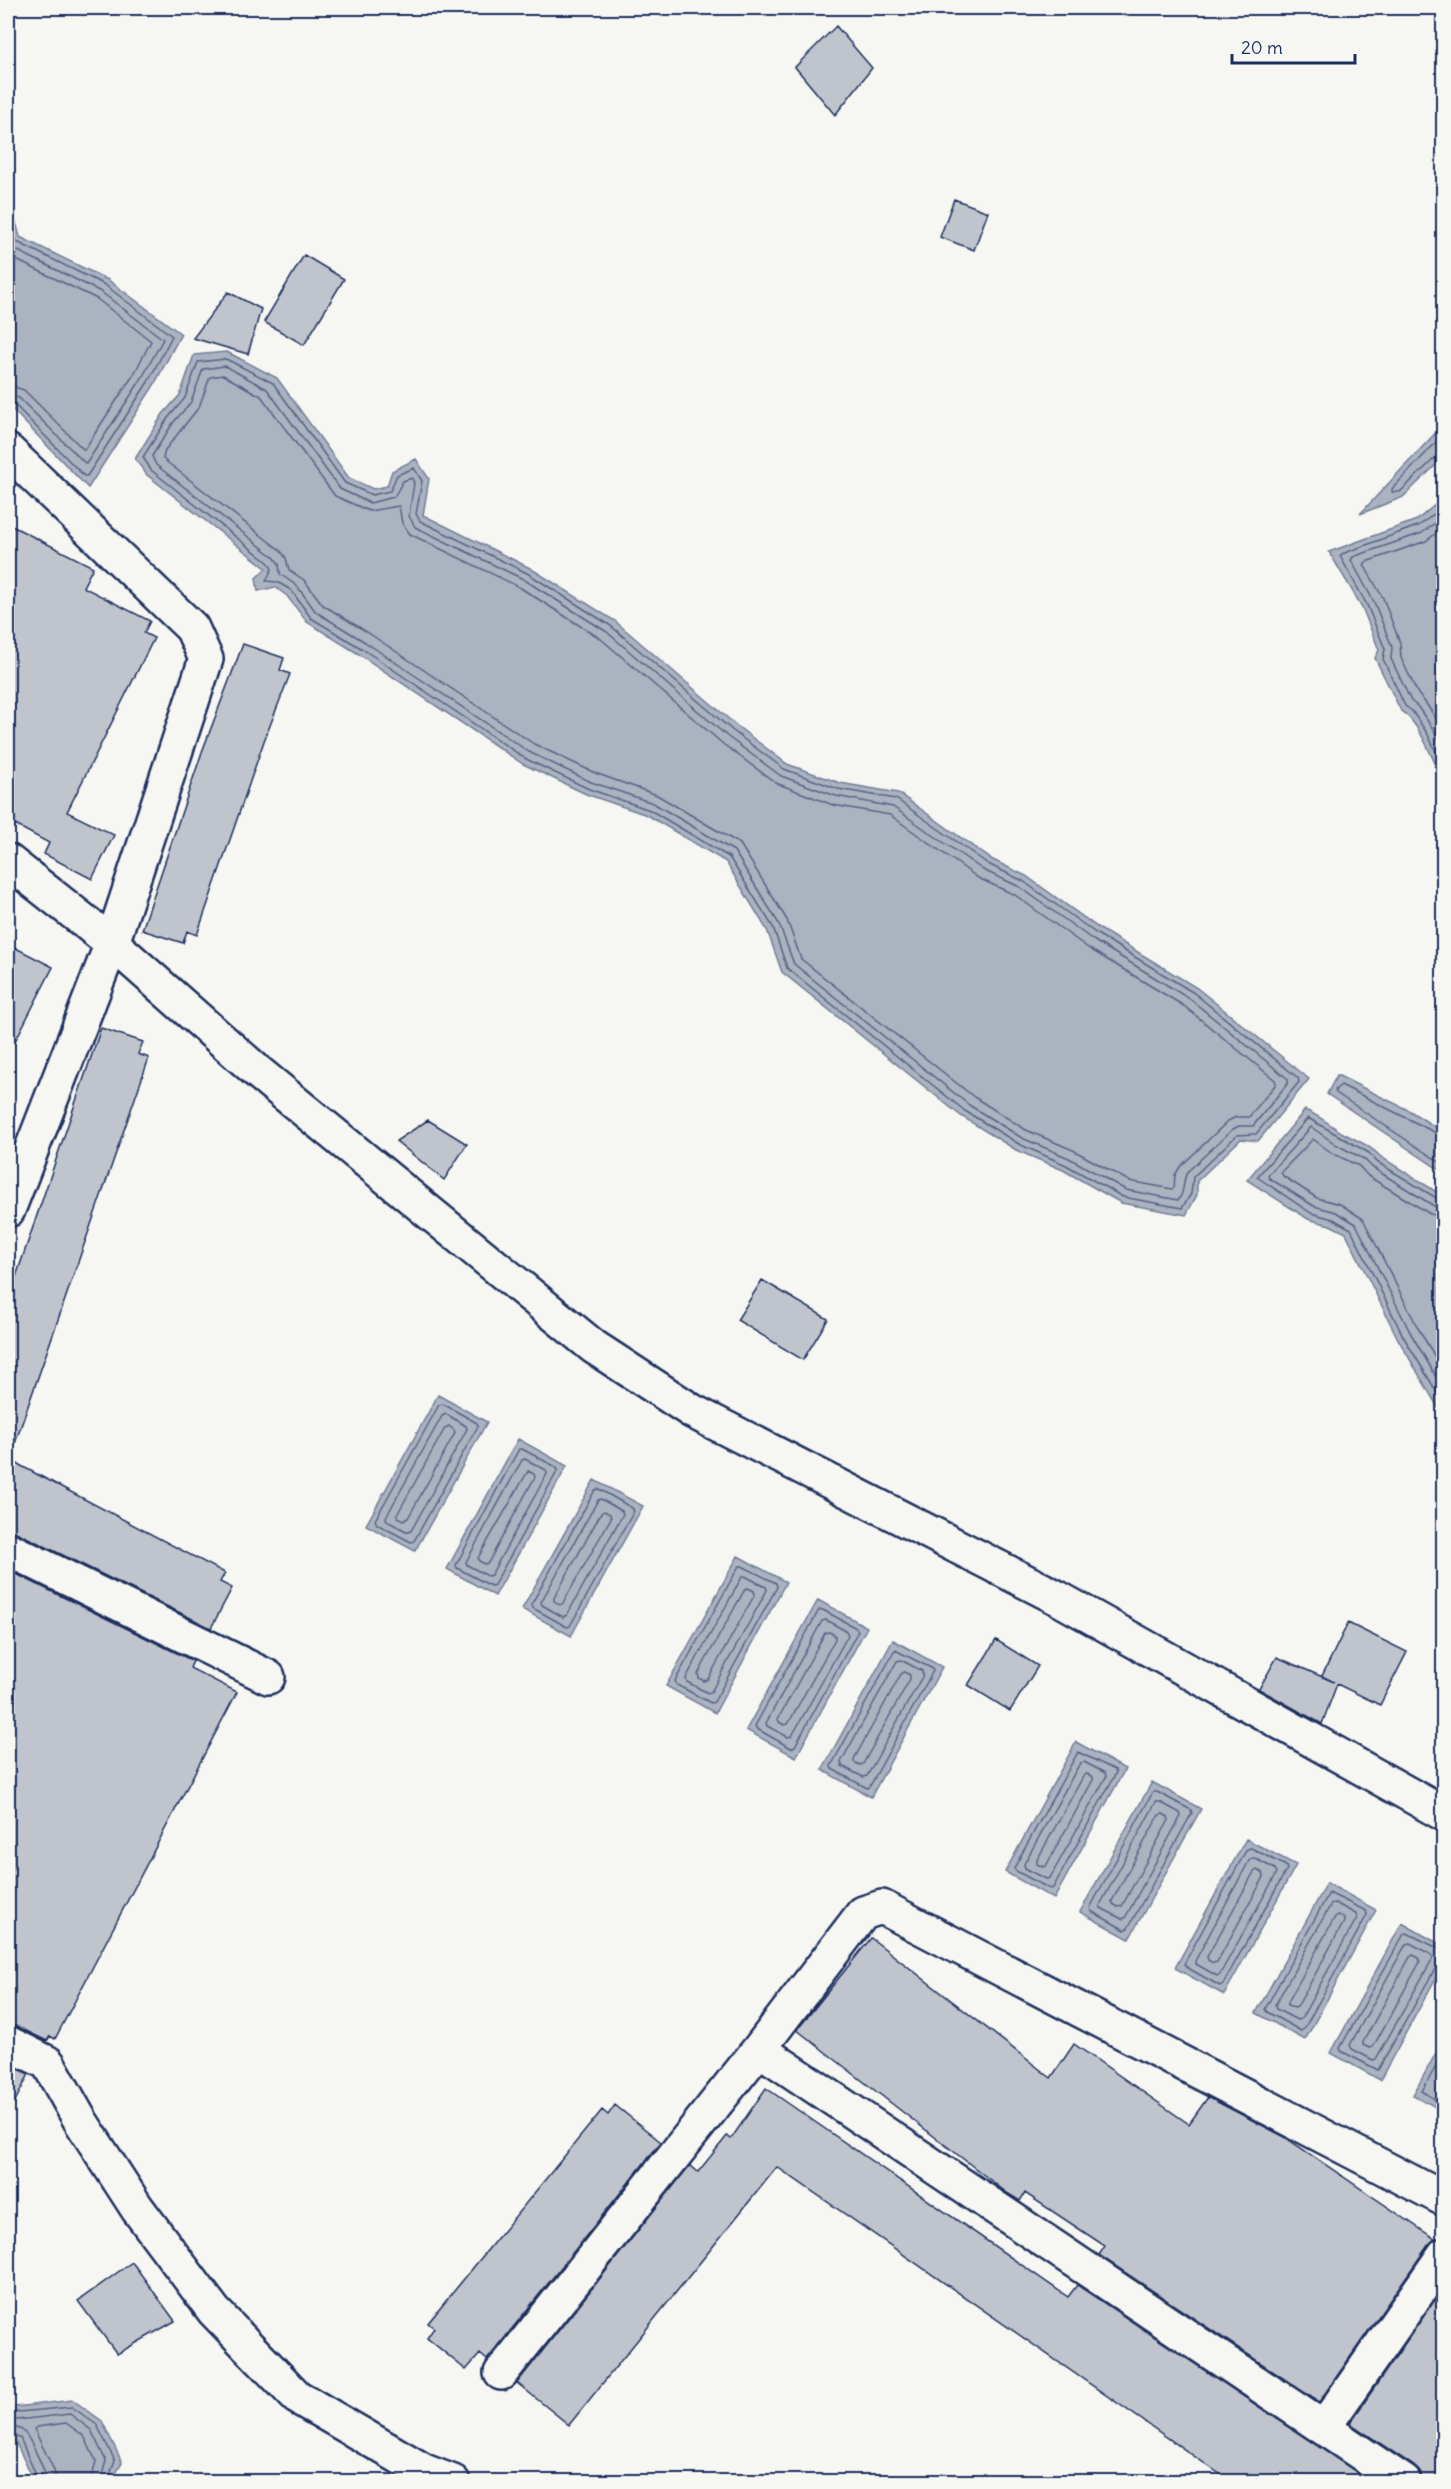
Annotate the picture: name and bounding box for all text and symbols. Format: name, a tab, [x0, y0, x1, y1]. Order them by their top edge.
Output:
scale bar	[1232, 27, 1355, 65]
text: 20 m	[1241, 36, 1283, 59]

